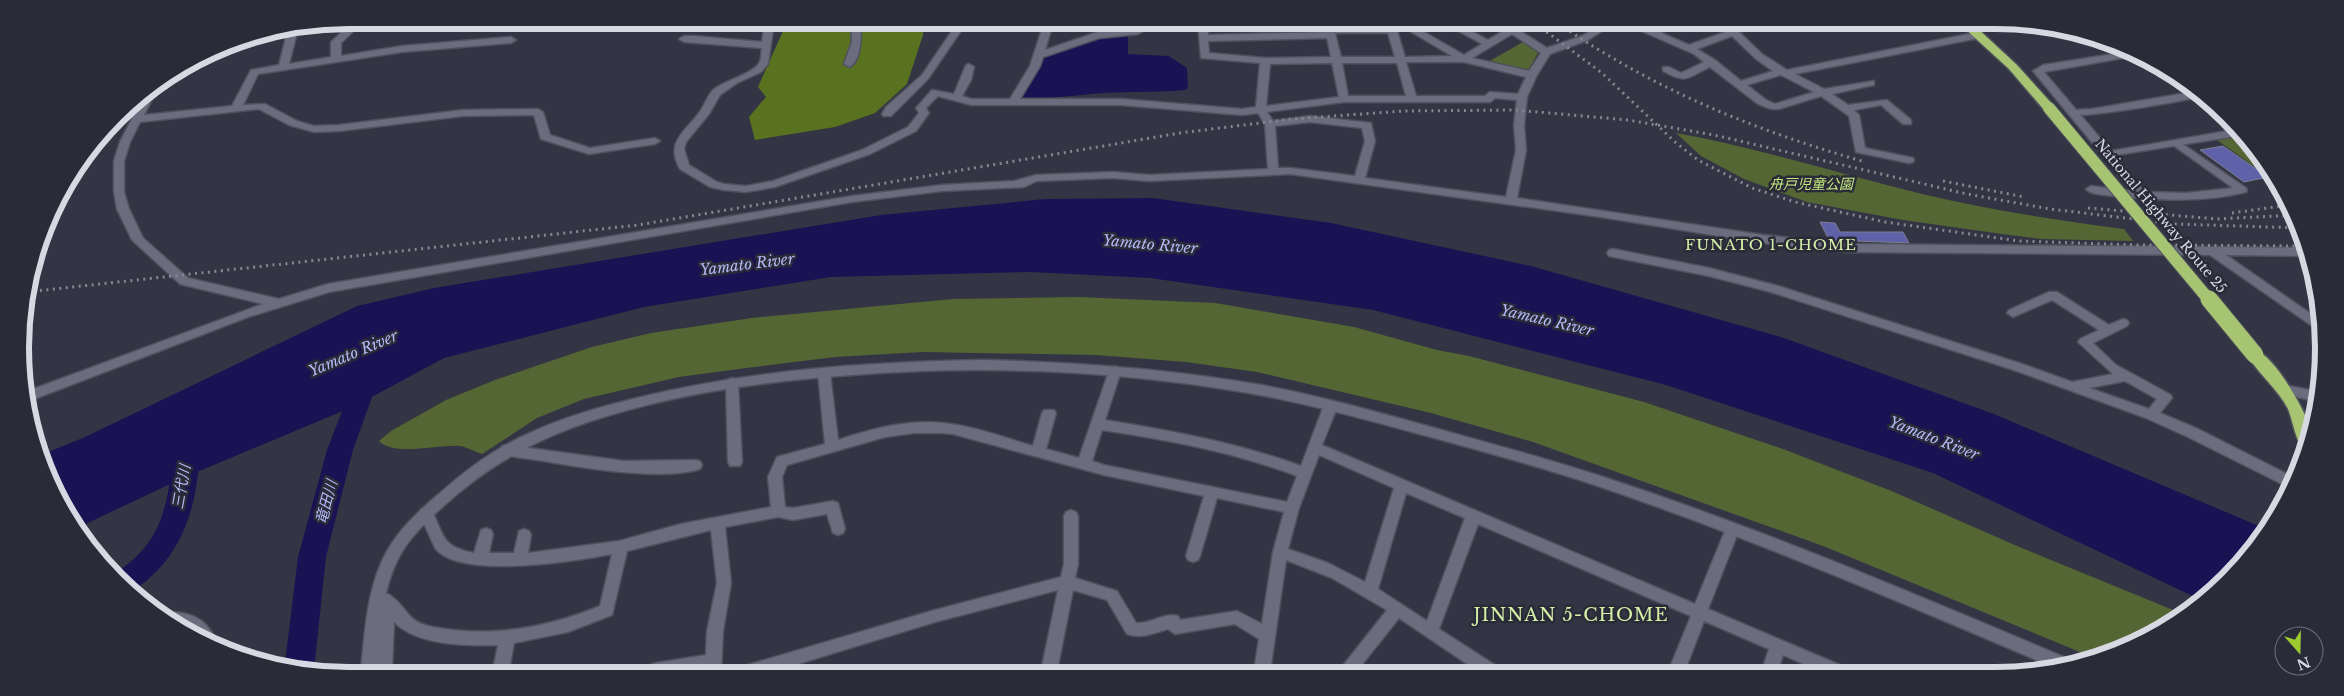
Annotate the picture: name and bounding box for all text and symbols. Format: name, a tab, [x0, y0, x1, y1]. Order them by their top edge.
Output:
street label: National Highway Route 25	[2091, 135, 2231, 297]
park label: 舟戸児童公園	[1769, 175, 1855, 193]
water label: Yamato River	[1102, 230, 1199, 258]
district label: FUNATO 1-CHOME	[1685, 235, 1857, 254]
water label: Yamato River	[699, 249, 797, 279]
water label: Yamato River	[1498, 300, 1597, 340]
water label: Yamato River	[305, 325, 402, 380]
water label: Yamato River	[1886, 412, 1983, 464]
water label: 三代川	[168, 461, 195, 511]
water label: 竜田川	[311, 476, 342, 526]
district label: JINNAN 5-CHOME	[1472, 604, 1669, 626]
north arrow	[2274, 626, 2324, 676]
text: N	[2294, 653, 2313, 674]

